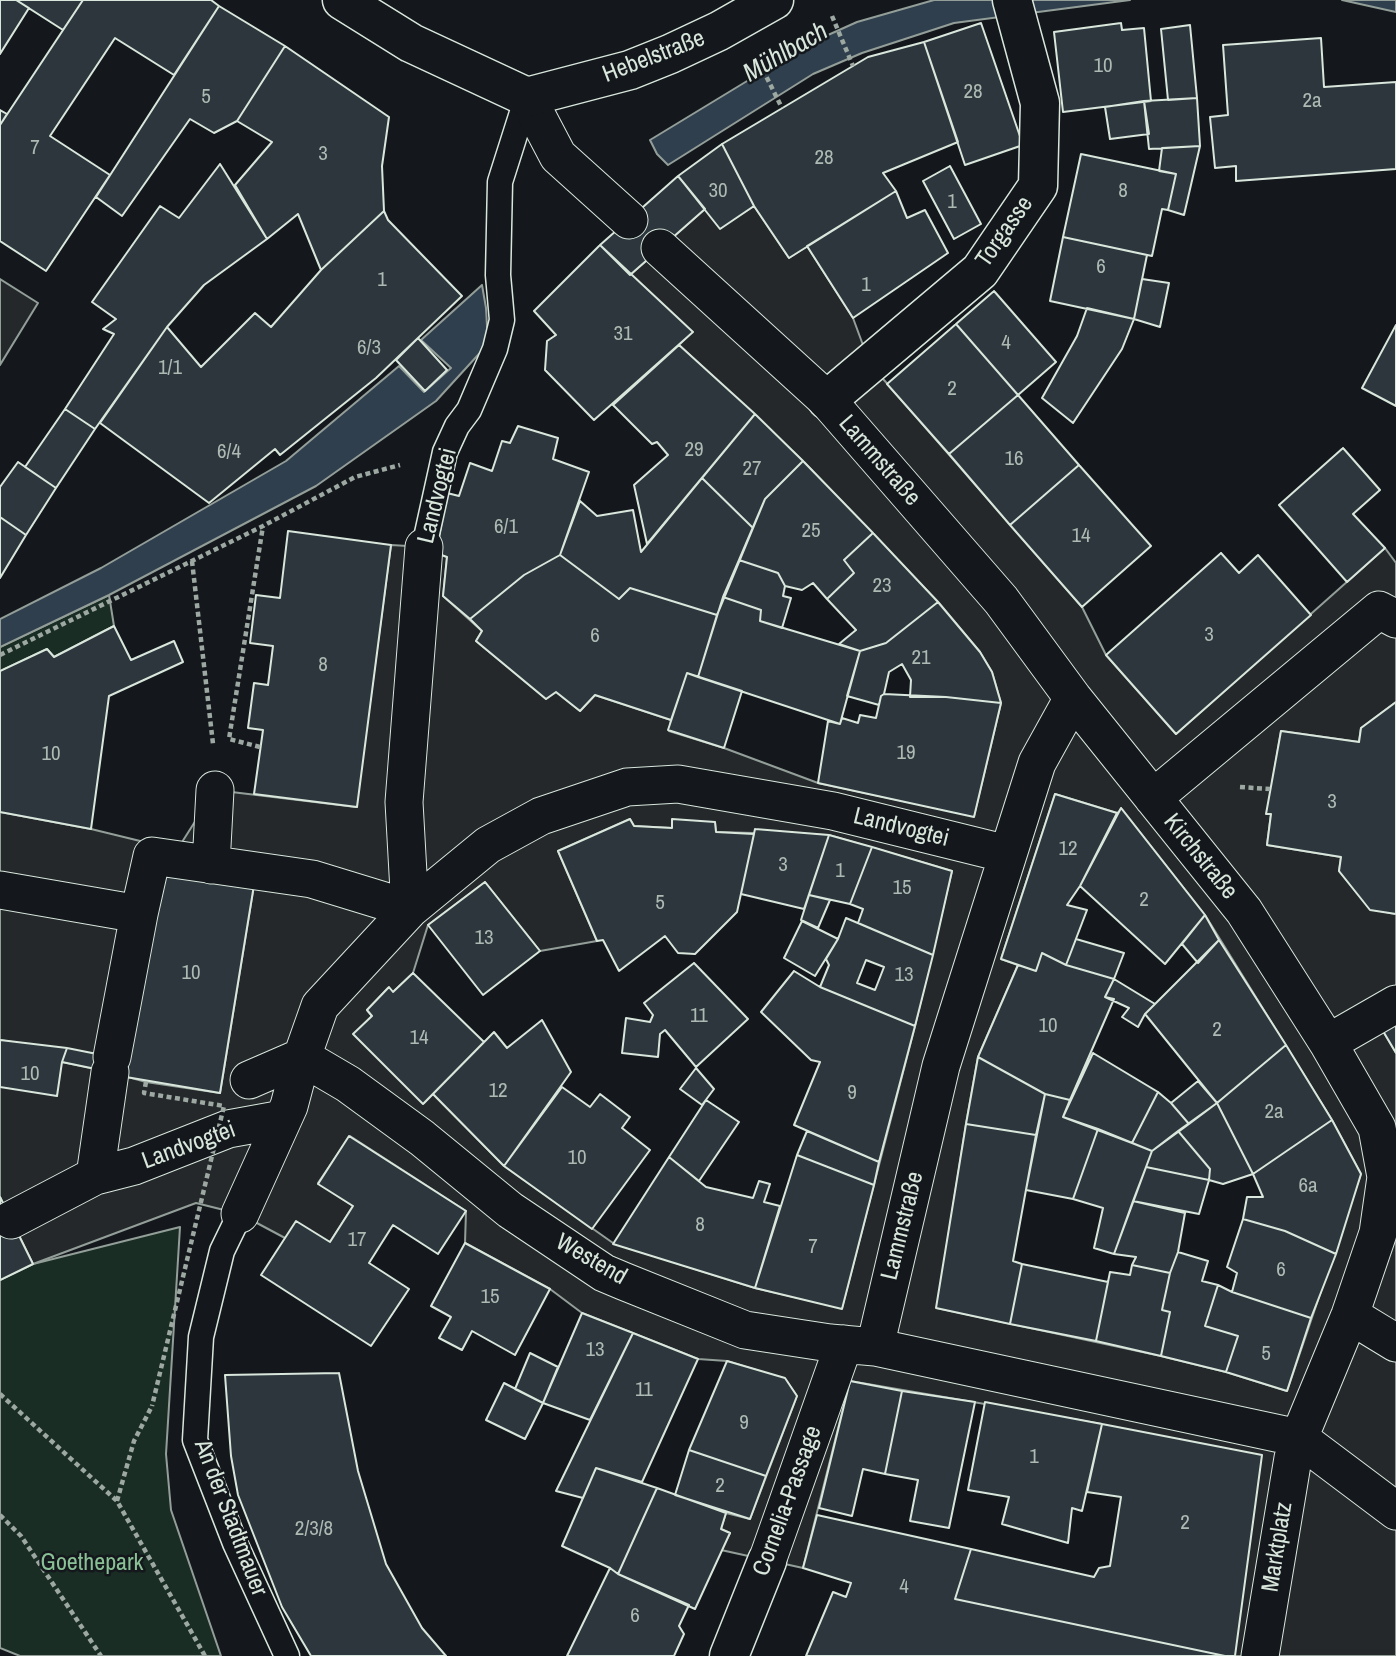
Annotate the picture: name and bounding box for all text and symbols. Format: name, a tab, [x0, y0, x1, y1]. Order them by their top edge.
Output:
water label: Mühlbach	[738, 16, 834, 90]
street label: Hebelstraße	[599, 24, 709, 90]
house number: 10	[1093, 53, 1113, 79]
house number: 28	[963, 79, 983, 105]
house number: 5	[201, 84, 211, 110]
house number: 2a	[1302, 88, 1322, 114]
house number: 7	[30, 135, 40, 161]
house number: 3	[318, 141, 328, 167]
house number: 28	[814, 145, 834, 171]
house number: 30	[708, 178, 728, 204]
house number: 8	[1118, 178, 1128, 204]
house number: 1	[947, 189, 957, 215]
street label: Torgasse	[970, 191, 1040, 273]
house number: 6	[1096, 254, 1106, 280]
house number: 1	[377, 267, 387, 293]
house number: 1	[861, 272, 871, 298]
house number: 31	[613, 321, 633, 347]
house number: 4	[1001, 330, 1011, 356]
house number: 6/3	[357, 335, 381, 361]
house number: 1/1	[158, 355, 182, 381]
house number: 2	[947, 376, 957, 402]
street label: Lammstraße	[832, 410, 926, 512]
house number: 29	[684, 437, 704, 463]
house number: 6/4	[217, 439, 241, 465]
street label: Landvogtei	[412, 445, 464, 547]
house number: 16	[1004, 446, 1024, 472]
house number: 27	[742, 456, 762, 482]
house number: 6/1	[494, 514, 518, 540]
house number: 25	[801, 518, 821, 544]
house number: 14	[1071, 523, 1091, 549]
house number: 23	[872, 573, 892, 599]
house number: 3	[1204, 622, 1214, 648]
house number: 6	[590, 623, 600, 649]
house number: 21	[911, 645, 931, 671]
house number: 8	[318, 652, 328, 678]
house number: 19	[896, 740, 916, 766]
house number: 10	[41, 741, 61, 767]
house number: 3	[1327, 789, 1337, 815]
street label: Landvogtei	[850, 802, 952, 854]
street label: Kirchstraße	[1157, 808, 1243, 906]
house number: 12	[1058, 836, 1078, 862]
house number: 3	[778, 852, 788, 878]
house number: 1	[835, 858, 845, 884]
house number: 15	[892, 875, 912, 901]
house number: 2	[1139, 887, 1149, 913]
house number: 5	[655, 890, 665, 916]
house number: 13	[474, 925, 494, 951]
house number: 10	[181, 960, 201, 986]
house number: 13	[894, 962, 914, 988]
house number: 11	[690, 1003, 708, 1029]
house number: 10	[1038, 1013, 1058, 1039]
house number: 2	[1212, 1017, 1222, 1043]
house number: 14	[409, 1025, 429, 1051]
house number: 10	[20, 1061, 40, 1087]
house number: 12	[488, 1078, 508, 1104]
house number: 9	[847, 1080, 857, 1106]
house number: 2a	[1264, 1099, 1284, 1125]
street label: Landvogtei	[138, 1116, 240, 1176]
house number: 10	[567, 1145, 587, 1171]
street label: Lammstraße	[876, 1169, 930, 1283]
house number: 6a	[1298, 1173, 1318, 1199]
house number: 8	[695, 1212, 705, 1238]
house number: 17	[347, 1227, 367, 1253]
street label: Westend	[550, 1228, 632, 1292]
house number: 7	[808, 1234, 818, 1260]
house number: 6	[1276, 1257, 1286, 1283]
house number: 15	[480, 1284, 500, 1310]
house number: 13	[585, 1337, 605, 1363]
house number: 5	[1261, 1341, 1271, 1367]
house number: 11	[635, 1377, 653, 1403]
house number: 9	[739, 1410, 749, 1436]
street label: Cornelia-Passage	[748, 1422, 828, 1580]
street label: An der Stadtmauer	[187, 1436, 273, 1600]
house number: 1	[1029, 1444, 1039, 1470]
house number: 2	[715, 1473, 725, 1499]
street label: Marktplatz	[1257, 1500, 1299, 1594]
house number: 2	[1180, 1510, 1190, 1536]
house number: 2/3/8	[295, 1516, 333, 1542]
park label: Goethepark	[41, 1550, 143, 1578]
house number: 4	[899, 1574, 909, 1600]
house number: 6	[630, 1603, 640, 1629]

